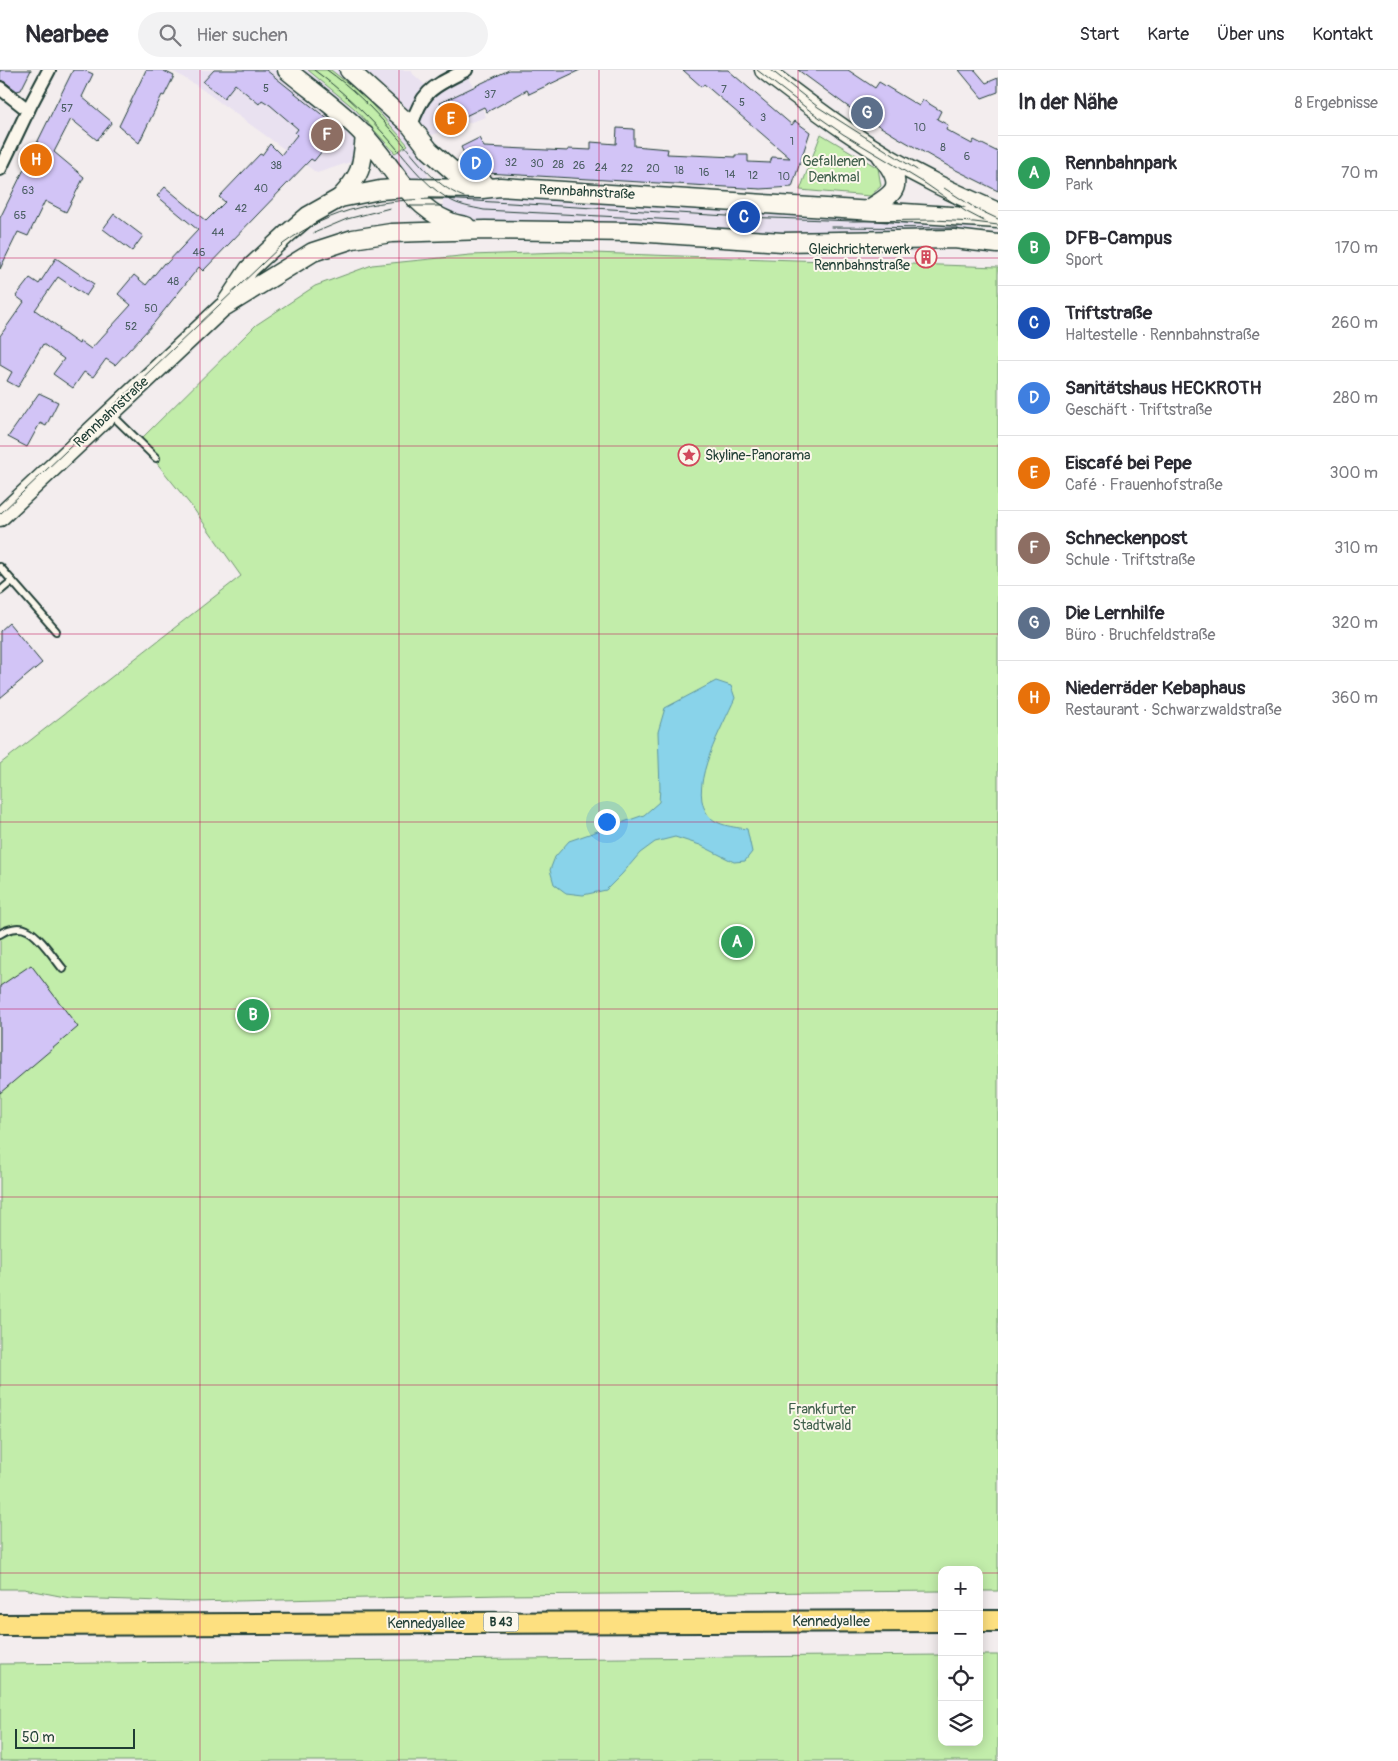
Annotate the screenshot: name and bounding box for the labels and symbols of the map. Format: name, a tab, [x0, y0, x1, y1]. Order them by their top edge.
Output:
house number: 5	[263, 82, 269, 95]
house number: 7	[721, 83, 727, 96]
house number: 37	[484, 88, 496, 101]
pin: G	[851, 94, 883, 132]
house number: 5	[739, 96, 745, 109]
pin: E	[435, 100, 467, 138]
house number: 57	[61, 102, 73, 115]
house number: 3	[760, 111, 766, 124]
pin: F	[311, 116, 343, 154]
house number: 10	[914, 121, 926, 134]
house number: 1	[790, 135, 794, 148]
pin: H	[20, 141, 52, 179]
house number: 8	[940, 141, 946, 154]
pin: D	[460, 145, 492, 183]
house number: 6	[964, 150, 970, 163]
park label: Gefallenen Denkmal	[802, 153, 866, 186]
house number: 32	[505, 156, 517, 169]
house number: 30	[530, 157, 544, 170]
house number: 28	[552, 158, 564, 171]
house number: 38	[270, 159, 282, 172]
house number: 26	[573, 159, 585, 172]
house number: 24	[595, 161, 608, 174]
house number: 22	[621, 162, 633, 175]
house number: 20	[646, 162, 660, 175]
house number: 18	[674, 164, 684, 177]
house number: 16	[699, 166, 709, 179]
house number: 14	[725, 168, 736, 181]
house number: 12	[748, 169, 758, 182]
house number: 10	[778, 170, 790, 183]
street label: Rennbahnstraße	[539, 181, 636, 203]
house number: 40	[254, 182, 268, 195]
house number: 63	[22, 184, 34, 197]
pin: C	[728, 198, 760, 236]
house number: 42	[235, 202, 247, 215]
house number: 65	[14, 209, 26, 222]
house number: 44	[212, 226, 225, 239]
place label: Gleichrichterwerk Rennbahnstraße	[809, 241, 910, 274]
building icon: Gleichrichterwerk Rennbahnstraße	[914, 245, 938, 269]
house number: 46	[193, 246, 205, 259]
house number: 48	[167, 275, 179, 288]
house number: 50	[144, 302, 158, 315]
house number: 52	[125, 320, 137, 333]
street label: Rennbahnstraße	[70, 373, 152, 451]
place icon: Skyline-Panorama	[677, 443, 701, 467]
place label: Skyline-Panorama	[705, 447, 811, 464]
your location	[594, 809, 620, 835]
pin: A	[721, 923, 753, 961]
pin: B	[237, 996, 269, 1034]
park label: Frankfurter Stadtwald	[788, 1401, 856, 1434]
road number: B 43	[484, 1612, 518, 1631]
street label: Kennedyallee	[792, 1613, 870, 1630]
street label: Kennedyallee	[387, 1615, 465, 1632]
scale bar	[15, 1726, 135, 1749]

